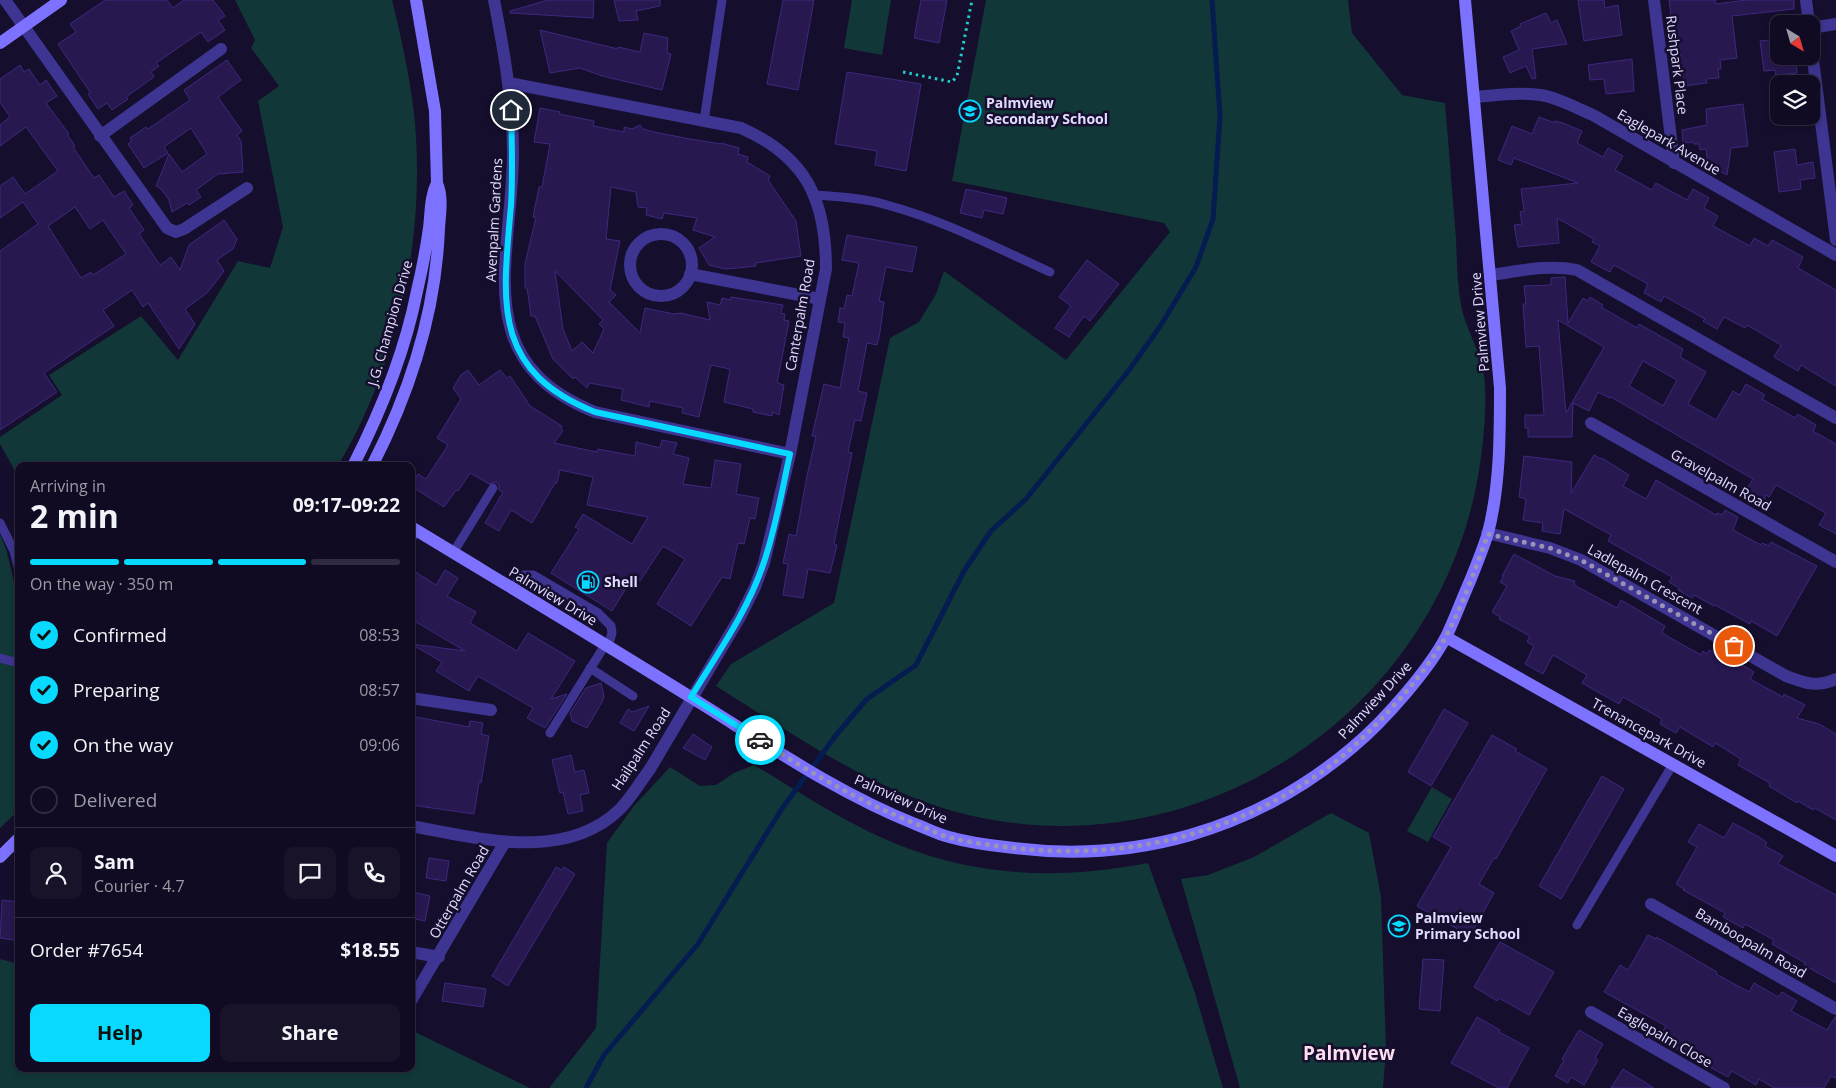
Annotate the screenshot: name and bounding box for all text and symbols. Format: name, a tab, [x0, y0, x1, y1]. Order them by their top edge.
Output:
street label: Rushpark Place	[1662, 14, 1693, 116]
north arrow	[1770, 15, 1820, 65]
map controls	[1770, 15, 1820, 125]
button: layers	[1770, 75, 1820, 125]
pin	[490, 89, 532, 131]
place label: Palmview Secondary School	[986, 93, 1108, 128]
icon: home	[497, 96, 525, 124]
school or university icon: Palmview Secondary School	[958, 99, 982, 123]
street label: Eaglepark Avenue	[1614, 104, 1725, 179]
street label: Avenpalm Gardens	[481, 157, 506, 282]
street label: Canterpalm Road	[780, 257, 819, 373]
street label: J.G. Champion Drive	[362, 258, 417, 390]
street label: Palmview Drive	[1466, 271, 1493, 373]
street label: Gravelpalm Road	[1668, 444, 1775, 515]
text: Arriving in	[30, 475, 106, 497]
text: 09:17–09:22	[293, 492, 400, 518]
text: 2 min	[30, 494, 119, 537]
street label: Ladlepalm Crescent	[1584, 539, 1706, 618]
street label: Palmview Drive	[506, 562, 601, 629]
fuel station icon: Shell	[576, 570, 600, 594]
place label: Shell	[604, 572, 638, 591]
text: On the way · 350 m	[30, 573, 173, 595]
icon: check	[30, 621, 58, 649]
text: Confirmed	[73, 622, 167, 648]
text: 08:53	[359, 624, 400, 646]
pin	[1713, 625, 1755, 667]
icon: bag	[1720, 632, 1748, 660]
street label: Palmview Drive	[1334, 657, 1416, 743]
icon: check	[30, 676, 58, 704]
text: Preparing	[73, 677, 160, 703]
text: 08:57	[359, 679, 400, 701]
street label: Trenancepark Drive	[1589, 693, 1710, 772]
street label: Hailpalm Road	[607, 704, 674, 794]
courier	[735, 715, 785, 765]
icon: car	[746, 726, 774, 754]
icon: check	[30, 731, 58, 759]
text: On the way	[73, 732, 173, 758]
text: 09:06	[359, 734, 400, 756]
street label: Palmview Drive	[852, 770, 951, 828]
text: Delivered	[73, 787, 157, 813]
street label: Otterpalm Road	[424, 842, 493, 942]
button: person	[30, 847, 82, 899]
button: chat	[284, 847, 336, 899]
button: phone	[348, 847, 400, 899]
text: Sam	[94, 849, 135, 875]
text: Courier · 4.7	[94, 875, 185, 897]
street label: Bamboopalm Road	[1692, 903, 1810, 982]
place label: Palmview Primary School	[1415, 908, 1520, 943]
school or university icon: Palmview Primary School	[1387, 914, 1411, 938]
text: Order #7654	[30, 937, 143, 963]
text: $18.55	[340, 937, 400, 963]
street label: Eaglepalm Close	[1614, 1002, 1716, 1071]
button: Help	[30, 1004, 210, 1062]
button: Share	[220, 1004, 400, 1062]
district label: Palmview	[1303, 1040, 1396, 1066]

